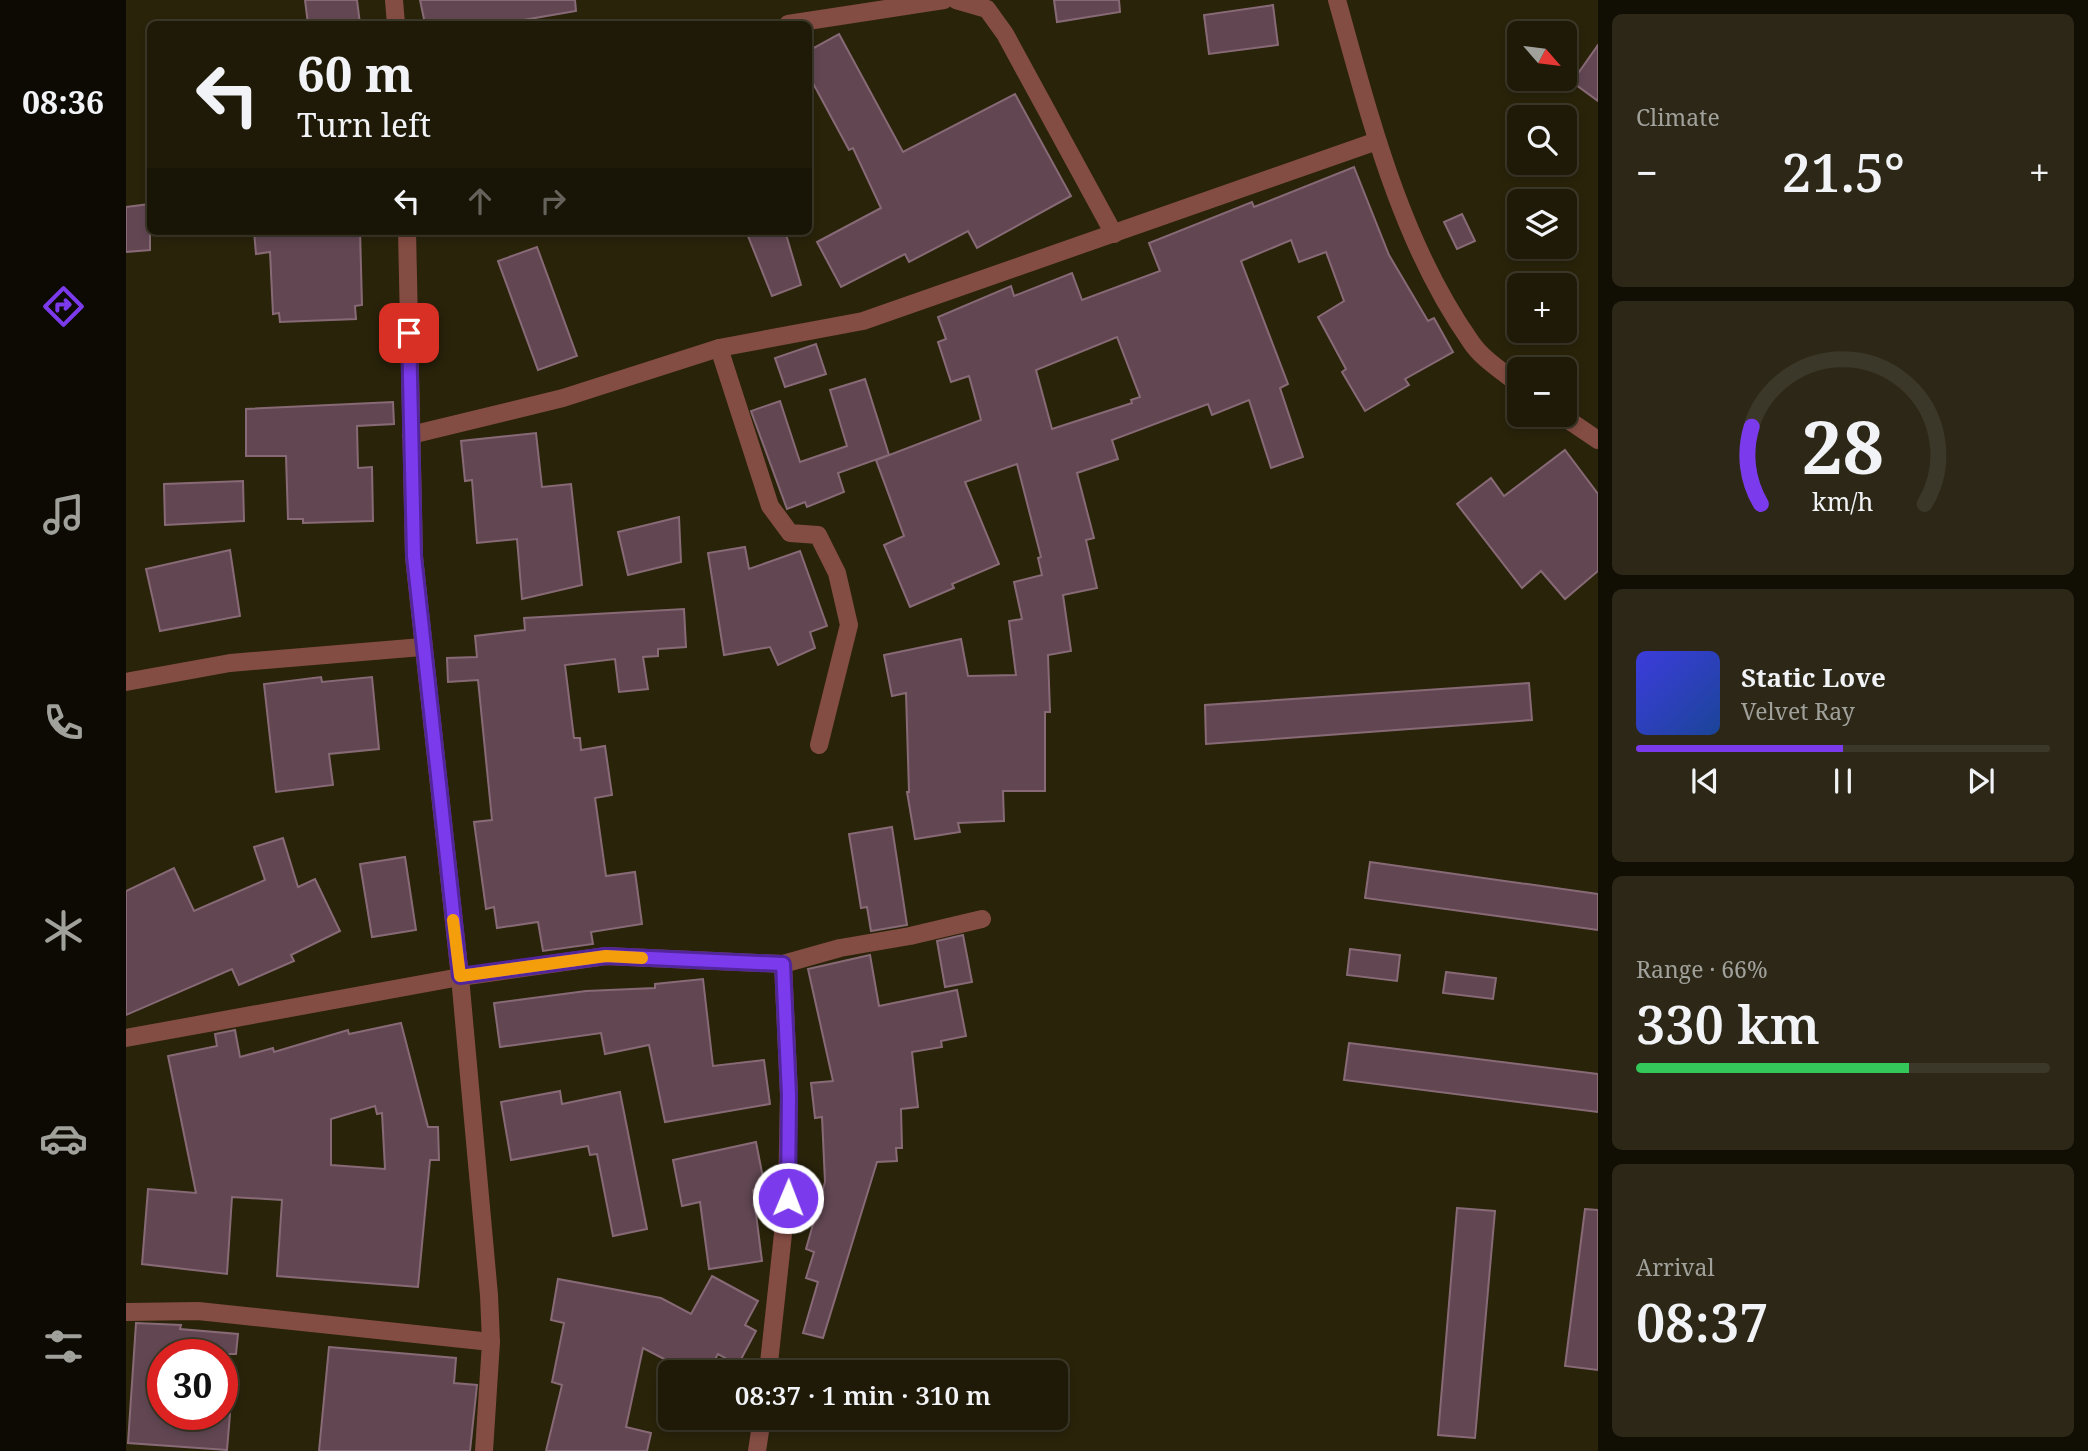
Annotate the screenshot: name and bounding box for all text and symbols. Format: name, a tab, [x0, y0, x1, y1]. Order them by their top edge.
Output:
north arrow	[1507, 21, 1577, 91]
map controls	[1507, 21, 1577, 427]
text: 60 m	[297, 40, 413, 106]
icon: left	[182, 49, 273, 140]
text: 08:36	[22, 80, 104, 123]
text: Climate	[1636, 101, 1720, 133]
text: Turn left	[297, 103, 431, 146]
button: search	[1507, 105, 1577, 175]
text: 21.5°	[1782, 136, 1905, 207]
text: −	[1636, 146, 1658, 198]
text: +	[2029, 146, 2050, 198]
icon: left	[388, 182, 426, 220]
icon: ahead	[461, 182, 499, 220]
icon: right	[534, 182, 572, 220]
button: layers	[1507, 189, 1577, 259]
button: +	[1507, 273, 1577, 343]
icon: directions	[39, 282, 88, 331]
pin	[379, 303, 439, 363]
icon: arrive	[390, 314, 428, 352]
button: −	[1507, 357, 1577, 427]
text: 28	[1802, 397, 1884, 496]
text: km/h	[1812, 484, 1874, 518]
icon: music	[39, 490, 88, 539]
text: Static Love	[1741, 659, 1886, 695]
text: Velvet Ray	[1741, 695, 1855, 727]
icon: phone	[39, 698, 88, 747]
icon: previous	[1686, 762, 1724, 800]
icon: pause	[1824, 762, 1862, 800]
icon: next	[1962, 762, 2000, 800]
icon: climate	[39, 906, 88, 955]
text: Range · 66%	[1636, 953, 1768, 985]
text: 330 km	[1636, 988, 1820, 1059]
icon: car	[39, 1114, 88, 1163]
position arrow	[751, 1161, 825, 1235]
text: Arrival	[1636, 1251, 1715, 1283]
text: 08:37	[1636, 1286, 1769, 1357]
icon: filters	[39, 1322, 88, 1371]
speed limit sign: 30	[147, 1339, 238, 1430]
text: 08:37 · 1 min · 310 m	[735, 1377, 991, 1413]

